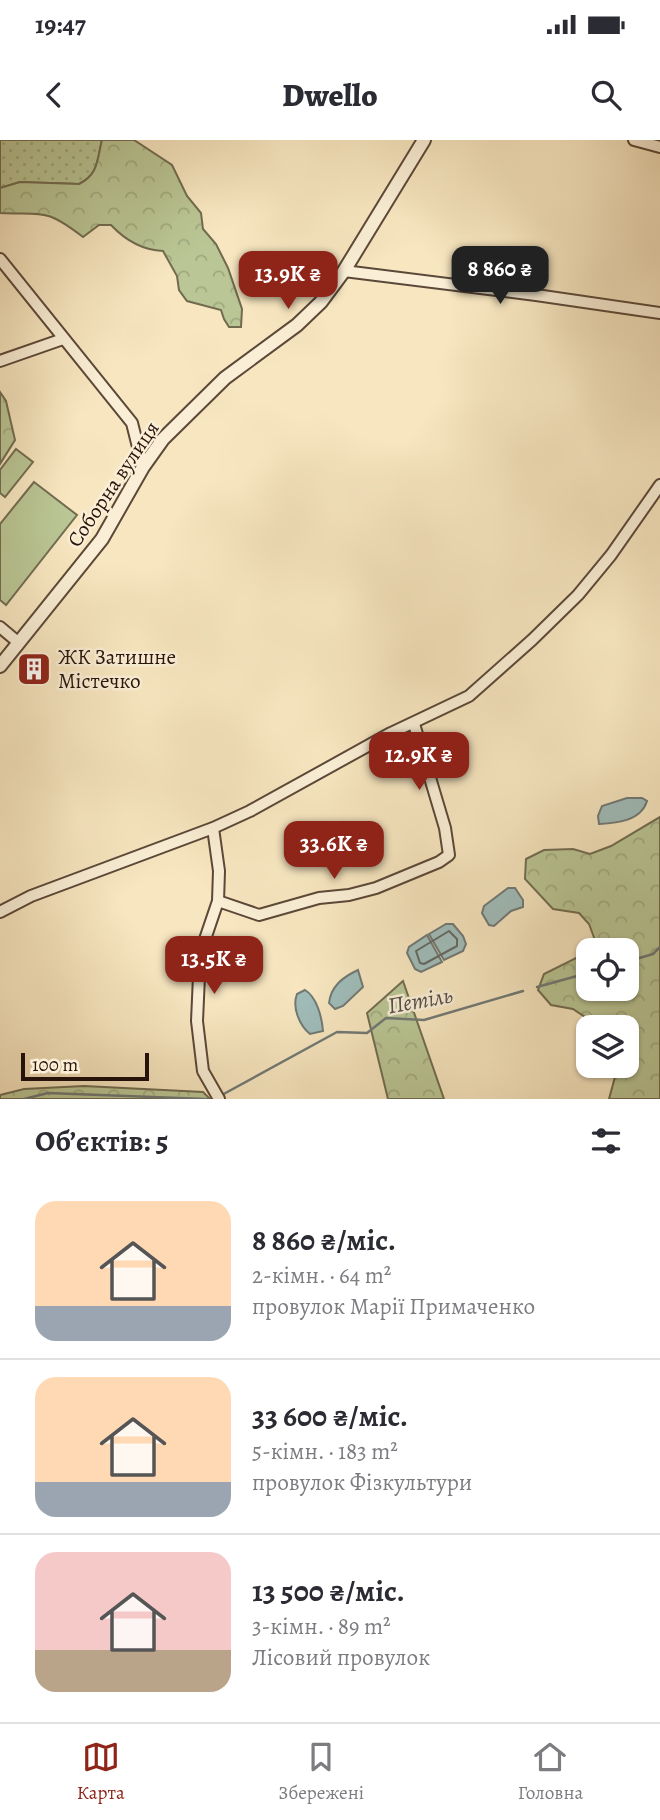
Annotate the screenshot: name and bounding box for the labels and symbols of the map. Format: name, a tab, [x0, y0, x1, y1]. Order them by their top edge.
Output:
pin: 8 860 ₴	[435, 246, 565, 306]
pin: 13.9K ₴	[223, 251, 353, 311]
street label: Соборна вулиця	[61, 416, 165, 552]
place label: ЖК Затишне Містечко	[58, 643, 176, 695]
building icon: ЖК Затишне Містечко	[15, 650, 53, 688]
pin: 12.9K ₴	[354, 732, 484, 792]
pin: 33.6K ₴	[269, 822, 399, 881]
pin: 13.5K ₴	[149, 936, 279, 996]
water label: Петіль	[385, 979, 455, 1021]
scale bar	[21, 1050, 149, 1082]

